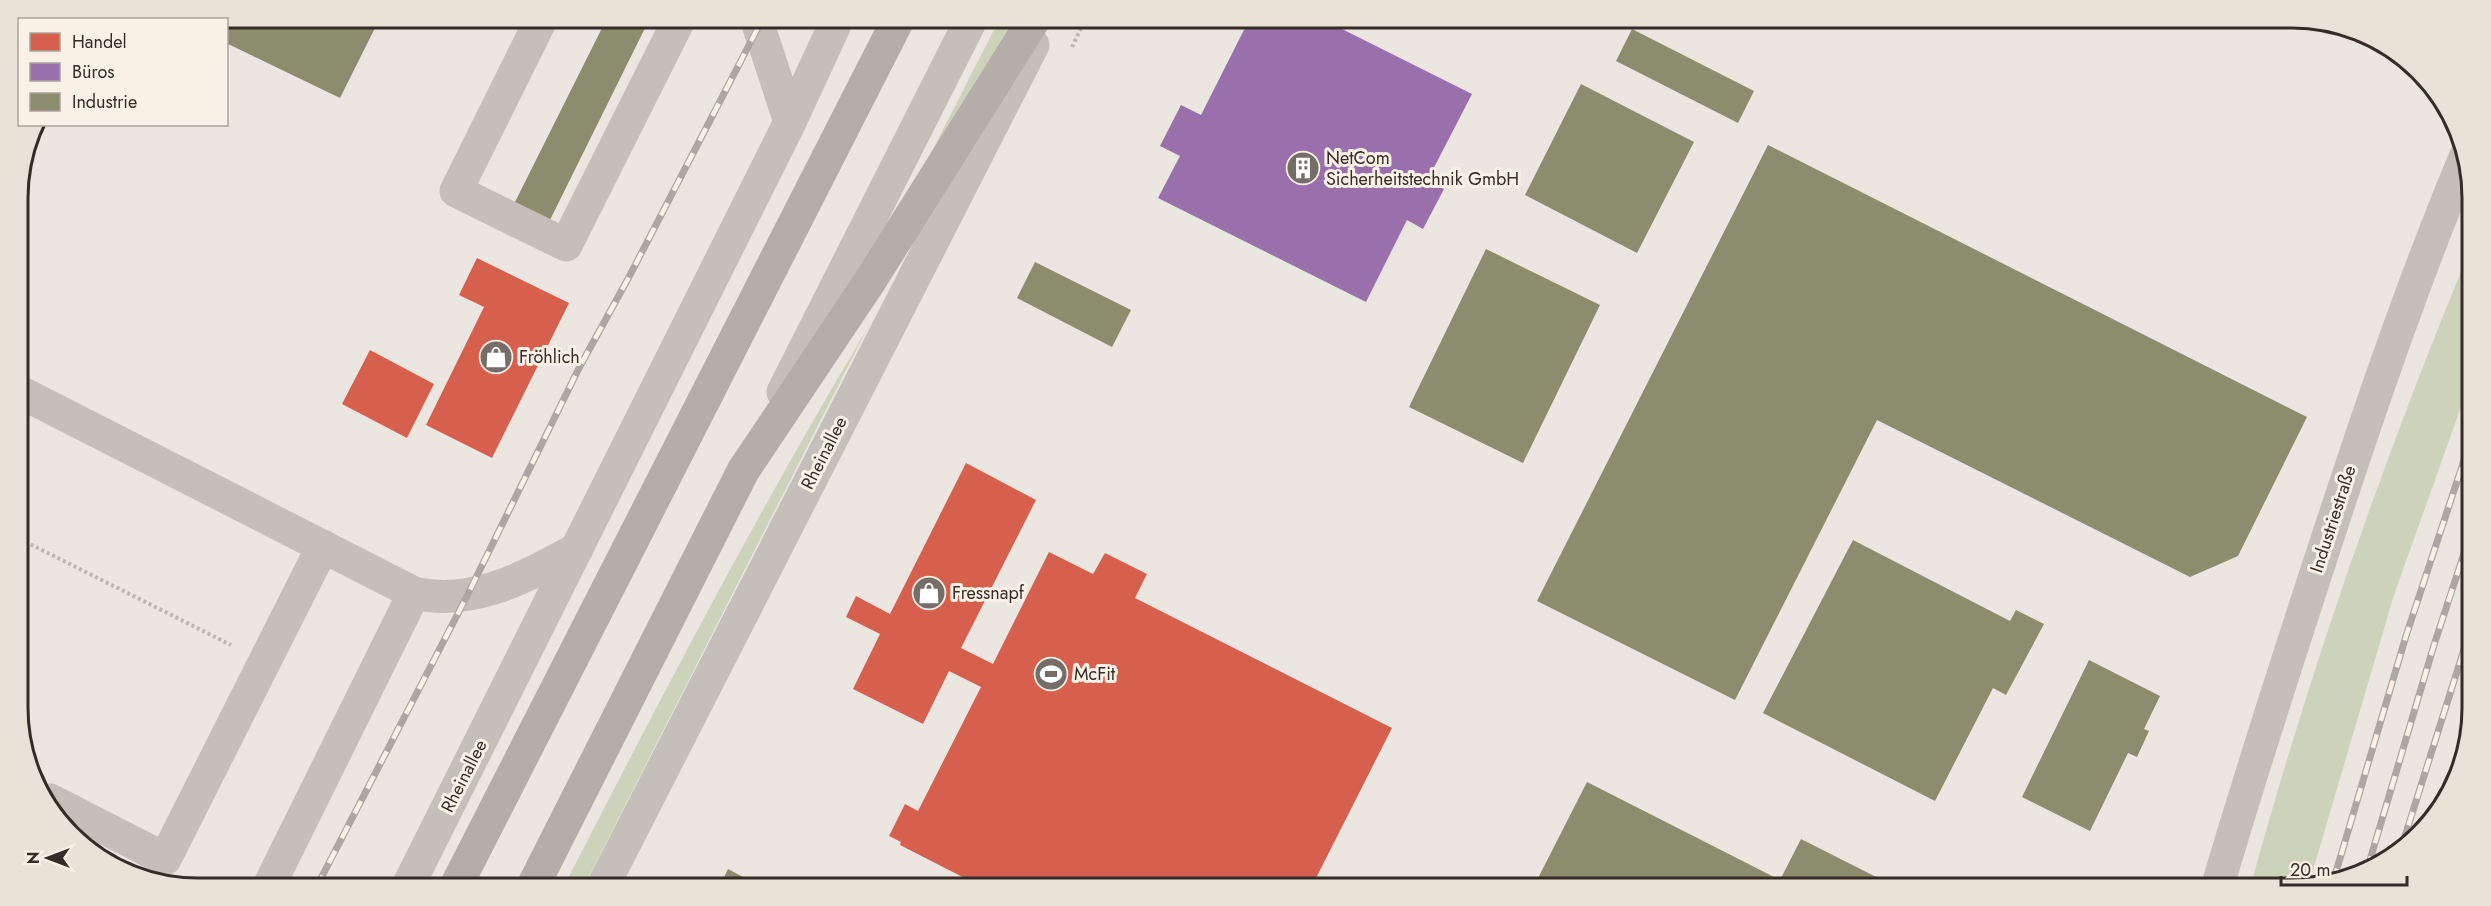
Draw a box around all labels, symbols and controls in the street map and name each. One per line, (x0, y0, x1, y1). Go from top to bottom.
legend (18, 18, 228, 126)
text: Handel (72, 29, 127, 55)
text: Büros (72, 59, 114, 85)
text: Industrie (72, 89, 137, 115)
place label: NetCom Sicherheitstechnik GmbH (1326, 145, 1519, 192)
building icon: NetCom Sicherheitstechnik GmbH (1285, 150, 1321, 186)
shop icon: Fröhlich (478, 339, 514, 375)
place label: Fröhlich (519, 344, 580, 370)
street label: Rheinallee (795, 412, 853, 494)
street label: Industriestraße (2303, 462, 2363, 576)
shop icon: Fressnapf (911, 575, 947, 611)
place label: Fressnapf (952, 580, 1025, 606)
sports icon: McFit (1033, 656, 1069, 692)
place label: McFit (1074, 661, 1116, 687)
street label: Rheinallee (435, 735, 493, 817)
north arrow (18, 828, 78, 888)
scale bar (2281, 849, 2407, 887)
text: N (22, 852, 45, 864)
text: 20 m (2290, 857, 2330, 883)

